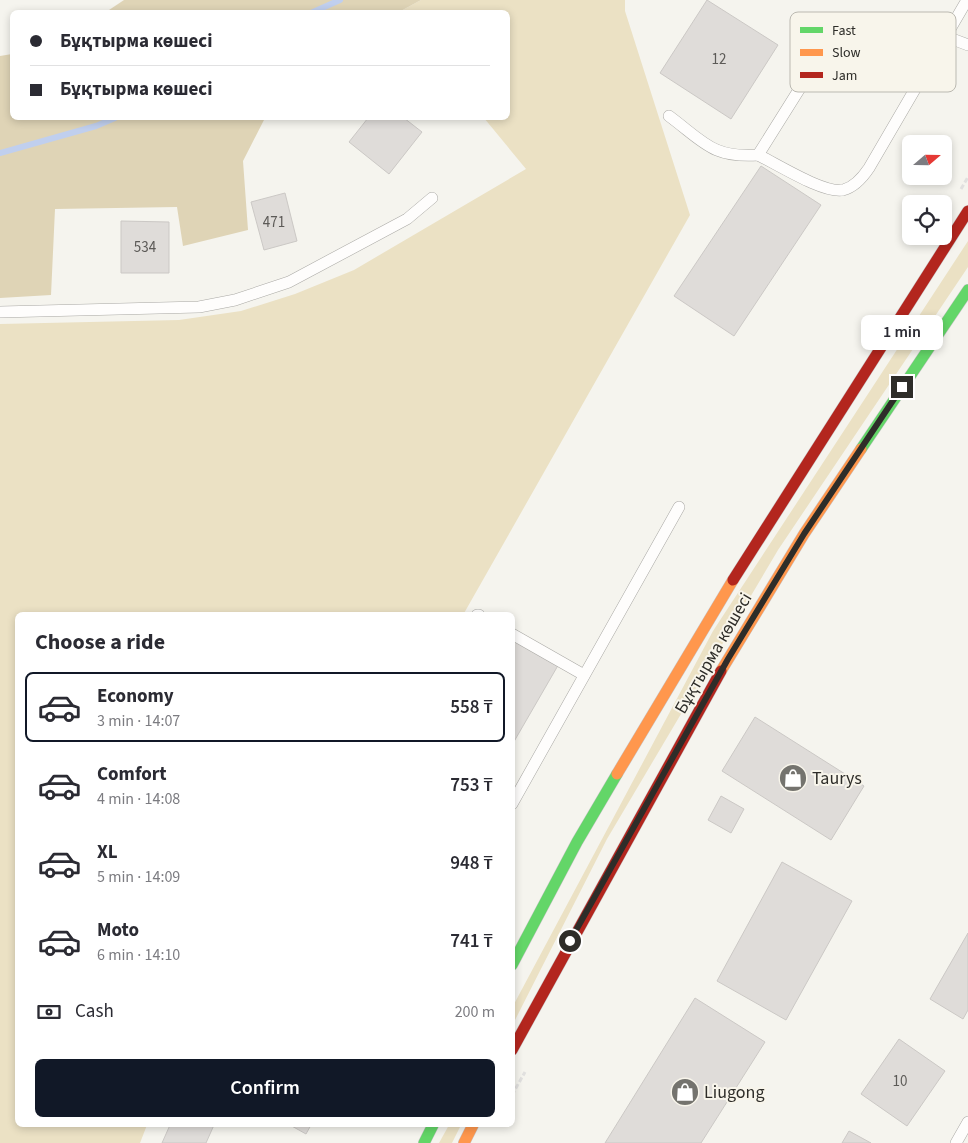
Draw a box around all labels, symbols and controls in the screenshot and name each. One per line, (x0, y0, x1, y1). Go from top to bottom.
legend (790, 12, 956, 92)
text: Fast (832, 21, 856, 41)
text: Бұқтырма көшесі (60, 28, 212, 55)
text: Slow (832, 43, 861, 63)
house number: 12 (712, 49, 726, 70)
text: Jam (832, 66, 857, 86)
text: Бұқтырма көшесі (60, 76, 212, 103)
north arrow (902, 135, 952, 185)
map controls (902, 135, 952, 245)
button: locate (902, 195, 952, 245)
house number: 471 (263, 212, 285, 233)
house number: 534 (134, 237, 157, 258)
callout: 1 min (861, 314, 943, 350)
text: 1 min (883, 321, 921, 343)
route end (891, 376, 913, 398)
street label: Бұқтырма көшесі (669, 588, 758, 718)
text: Choose a ride (35, 626, 165, 658)
text: Economy (97, 683, 174, 710)
icon: car (37, 685, 82, 730)
text: 558 ₸ (450, 694, 493, 721)
text: 3 min · 14:07 (97, 710, 180, 732)
text: Comfort (97, 761, 167, 788)
icon: car (37, 763, 82, 808)
shop icon: Taurys (778, 763, 808, 793)
place label: Taurys (812, 766, 862, 791)
text: 753 ₸ (450, 772, 493, 799)
text: 4 min · 14:08 (97, 788, 180, 810)
text: XL (97, 839, 118, 866)
icon: car (37, 841, 82, 886)
text: 948 ₸ (450, 850, 493, 877)
text: 5 min · 14:09 (97, 866, 180, 888)
text: Moto (97, 917, 139, 944)
icon: car (37, 919, 82, 964)
text: 741 ₸ (450, 928, 493, 955)
route start (559, 930, 581, 952)
text: 6 min · 14:10 (97, 944, 180, 966)
icon: cash (35, 998, 63, 1026)
text: Cash (75, 998, 114, 1025)
text: 200 m (455, 1001, 495, 1023)
button: Confirm (35, 1059, 495, 1117)
house number: 10 (893, 1071, 907, 1092)
shop icon: Liugong (670, 1077, 700, 1107)
place label: Liugong (704, 1080, 764, 1105)

